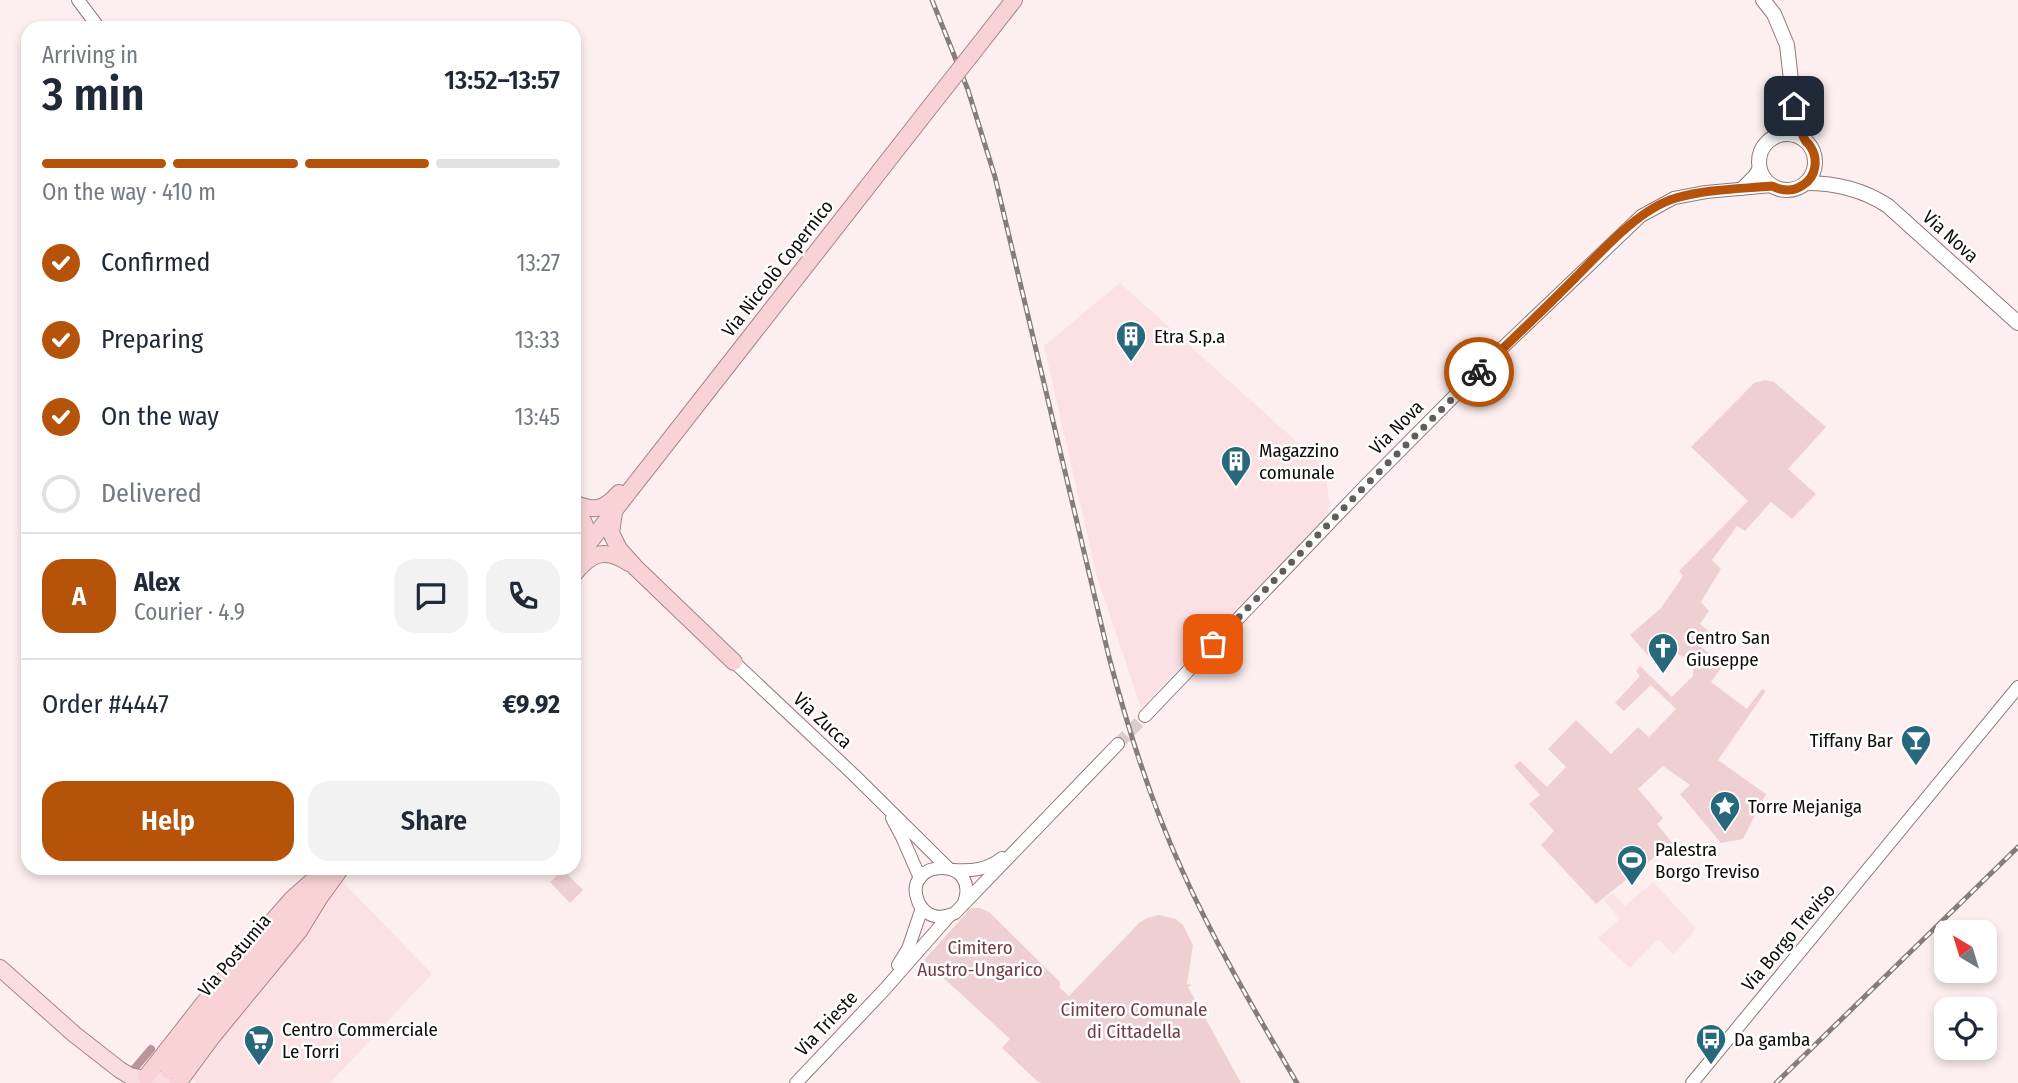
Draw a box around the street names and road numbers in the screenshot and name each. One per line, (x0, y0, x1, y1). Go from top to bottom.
street label: Via Niccolò Copernico (717, 195, 838, 341)
street label: Via Nova (1918, 205, 1983, 267)
street label: Via Nova (1364, 395, 1428, 459)
street label: Via Zucca (789, 687, 857, 753)
street label: Via Borgo Treviso (1737, 879, 1840, 996)
street label: Via Postumia (193, 909, 276, 1001)
street label: Via Trieste (790, 986, 862, 1061)

